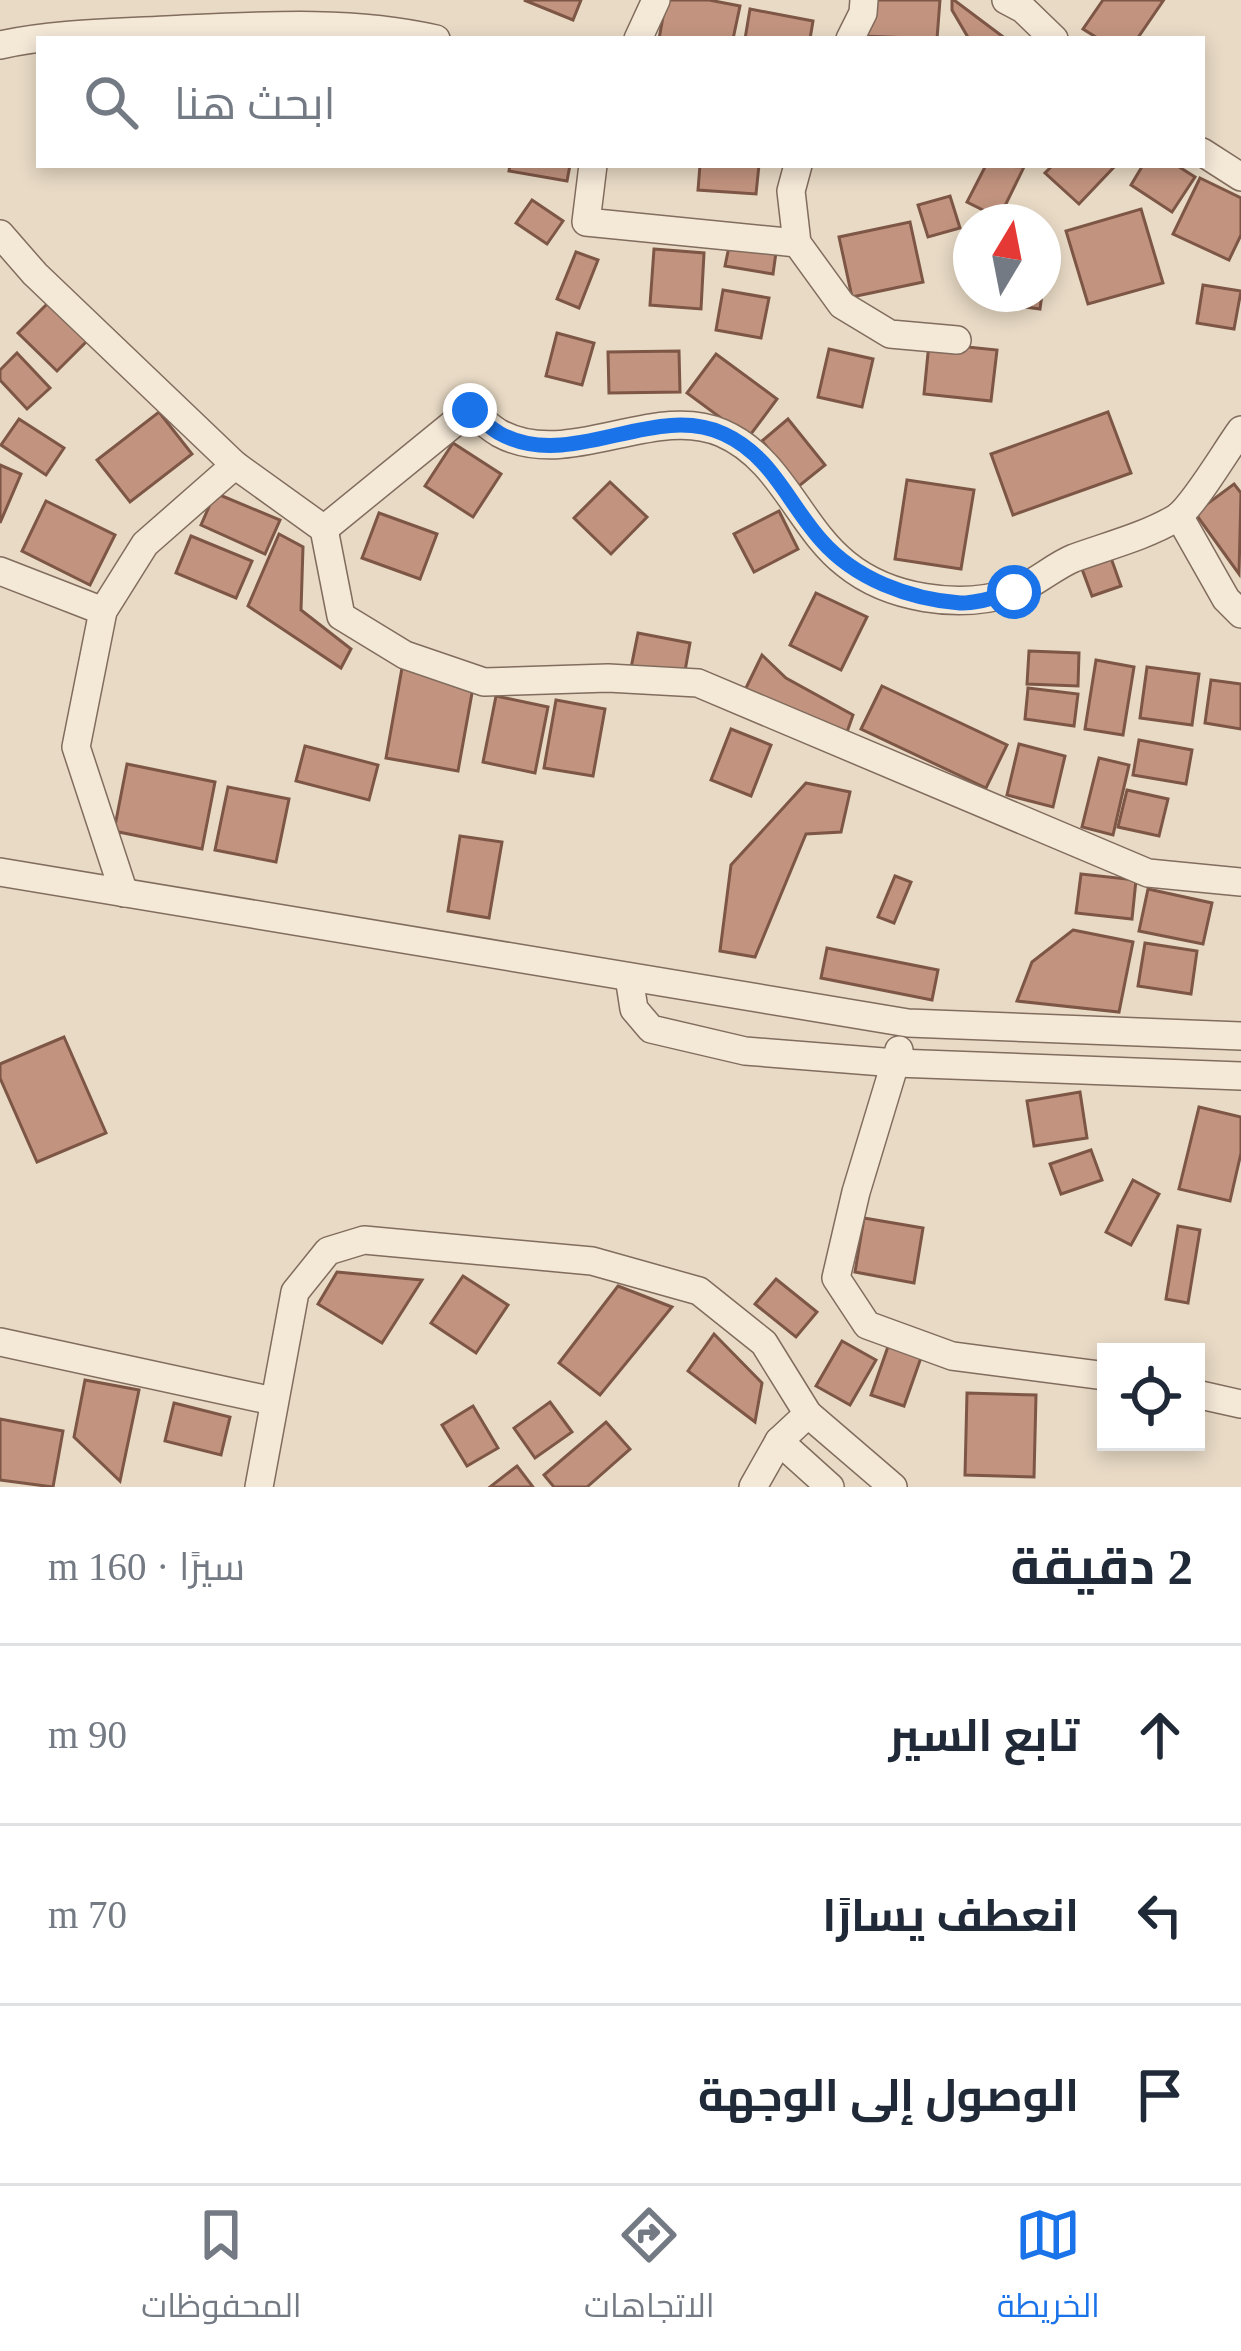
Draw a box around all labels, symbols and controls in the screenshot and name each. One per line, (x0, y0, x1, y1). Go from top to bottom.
search box (36, 36, 1205, 168)
icon: search (78, 69, 144, 135)
text: ابحث هنا (174, 79, 336, 129)
north arrow (953, 204, 1061, 312)
route end (443, 383, 497, 437)
route start (987, 565, 1041, 619)
map controls (1097, 1343, 1205, 1451)
button: locate (1097, 1343, 1205, 1451)
text: 2 دقيقة (1011, 1539, 1193, 1595)
text: سيرًا · 160 m (48, 1545, 245, 1588)
icon: ahead (1127, 1702, 1193, 1768)
text: تابع السير (889, 1711, 1079, 1761)
text: 90 m (48, 1713, 127, 1756)
icon: left (1127, 1882, 1193, 1948)
text: انعطف يسارًا (822, 1891, 1079, 1941)
text: 70 m (48, 1893, 127, 1936)
icon: arrive (1127, 2062, 1193, 2128)
text: الوصول إلى الوجهة (698, 2071, 1079, 2121)
tab: المحفوظات (141, 2202, 302, 2336)
tab: الاتجاهات (584, 2202, 715, 2336)
tab: الخريطة (997, 2202, 1100, 2336)

